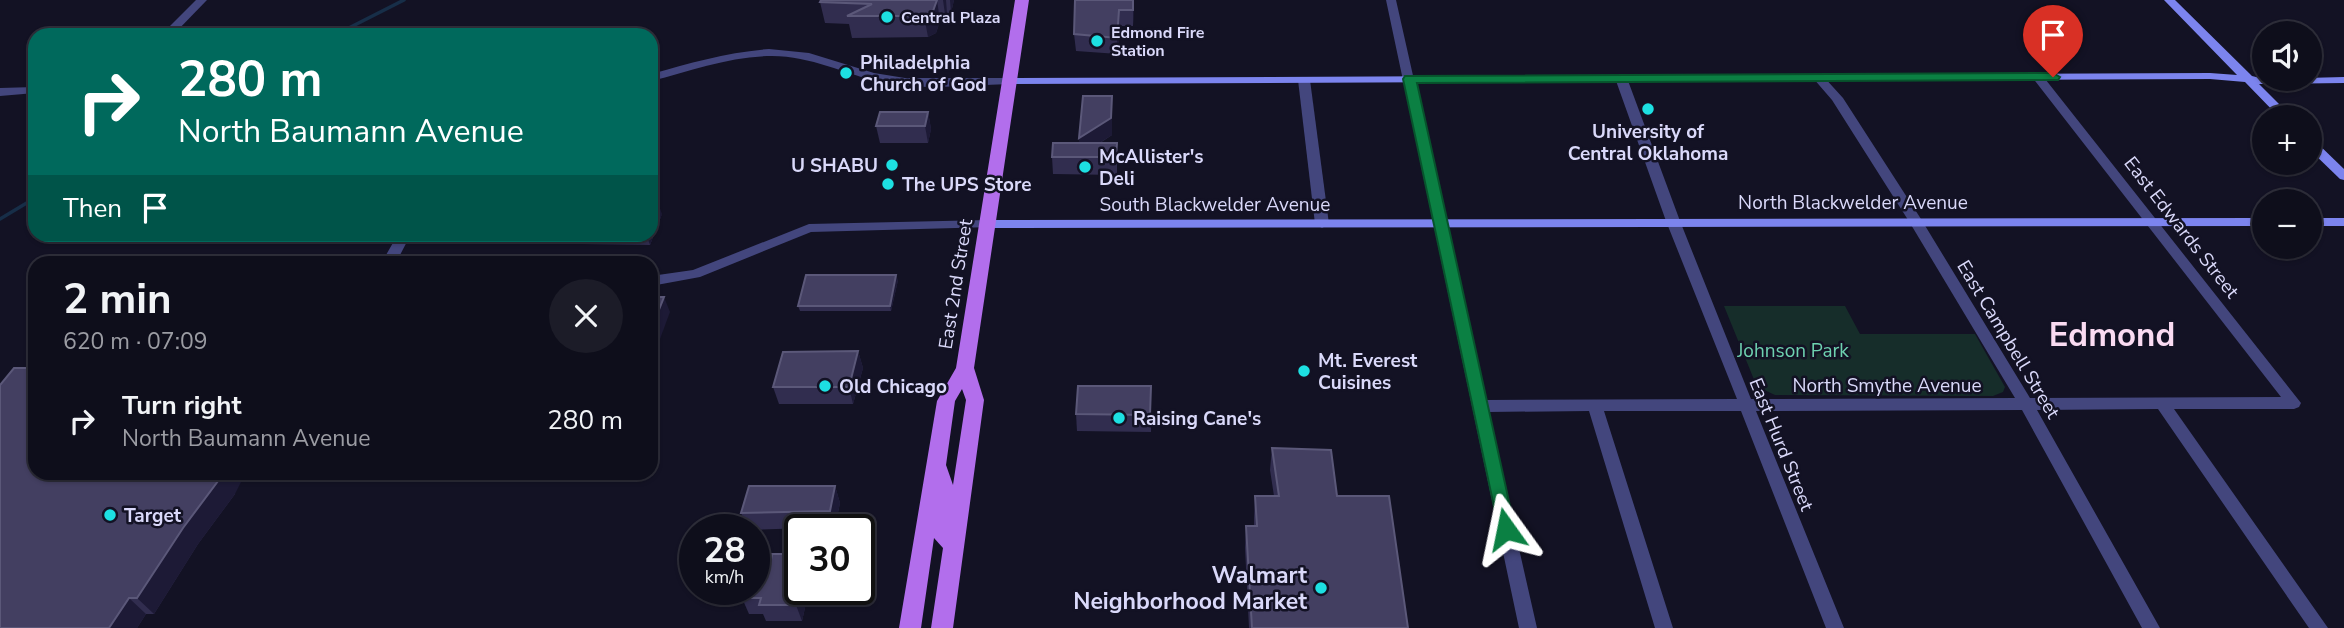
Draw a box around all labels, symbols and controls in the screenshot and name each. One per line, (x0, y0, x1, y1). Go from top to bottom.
pin (2023, 5, 2083, 77)
place label: Central Plaza (901, 7, 1000, 29)
marker: Central Plaza (879, 9, 895, 25)
icon: arrive (2034, 16, 2072, 54)
map controls (2252, 21, 2322, 259)
button: sound (2252, 21, 2322, 91)
place label: Edmond Fire Station (1111, 22, 1205, 62)
marker: Edmond Fire Station (1089, 33, 1105, 49)
text: 280 m (178, 46, 322, 113)
place label: Philadelphia Church of God (860, 50, 987, 98)
icon: right (63, 56, 154, 147)
marker: Philadelphia Church of God (838, 65, 854, 81)
marker: University of Central Oklahoma (1640, 101, 1656, 117)
button: + (2252, 105, 2322, 175)
text: North Baumann Avenue (178, 110, 524, 153)
place label: University of Central Oklahoma (1568, 119, 1728, 167)
place label: McAllister's Deli (1099, 144, 1204, 192)
street label: East Edwards Street (2118, 151, 2245, 304)
place label: U SHABU (791, 153, 878, 179)
marker: U SHABU (884, 157, 900, 173)
marker: McAllister's Deli (1077, 159, 1093, 175)
place label: The UPS Store (902, 172, 1032, 198)
marker: The UPS Store (880, 176, 896, 192)
icon: arrive (136, 189, 174, 227)
button: − (2252, 189, 2322, 259)
street label: North Blackwelder Avenue (1738, 190, 1968, 216)
text: Then (63, 191, 122, 226)
street label: South Blackwelder Avenue (1100, 192, 1330, 218)
street label: East 2nd Street (933, 217, 979, 351)
street label: East Campbell Street (1950, 255, 2066, 424)
text: 2 min (63, 271, 172, 328)
button: close (549, 279, 623, 353)
district label: Edmond (2049, 313, 2175, 358)
text: 620 m · 07:09 (63, 326, 208, 357)
park label: Johnson Park (1736, 338, 1849, 364)
place label: Mt. Everest Cuisines (1318, 348, 1418, 396)
marker: Mt. Everest Cuisines (1296, 363, 1312, 379)
street label: North Smythe Avenue (1792, 373, 1982, 399)
place label: Old Chicago (839, 374, 947, 400)
street label: East Hurd Street (1743, 374, 1820, 515)
marker: Old Chicago (817, 378, 833, 394)
text: Turn right (122, 388, 241, 423)
icon: right (63, 402, 101, 440)
text: 280 m (547, 403, 623, 438)
place label: Raising Cane's (1133, 406, 1261, 432)
marker: Raising Cane's (1111, 410, 1127, 426)
text: North Baumann Avenue (122, 423, 371, 454)
position arrow (1469, 492, 1543, 566)
place label: Target (124, 503, 182, 529)
marker: Target (102, 507, 118, 523)
speed limit sign: 30 (784, 514, 875, 605)
text: 28 (703, 527, 746, 574)
place label: Walmart Neighborhood Market (1073, 560, 1307, 617)
text: km/h (705, 565, 744, 589)
marker: Walmart Neighborhood Market (1313, 580, 1329, 596)

